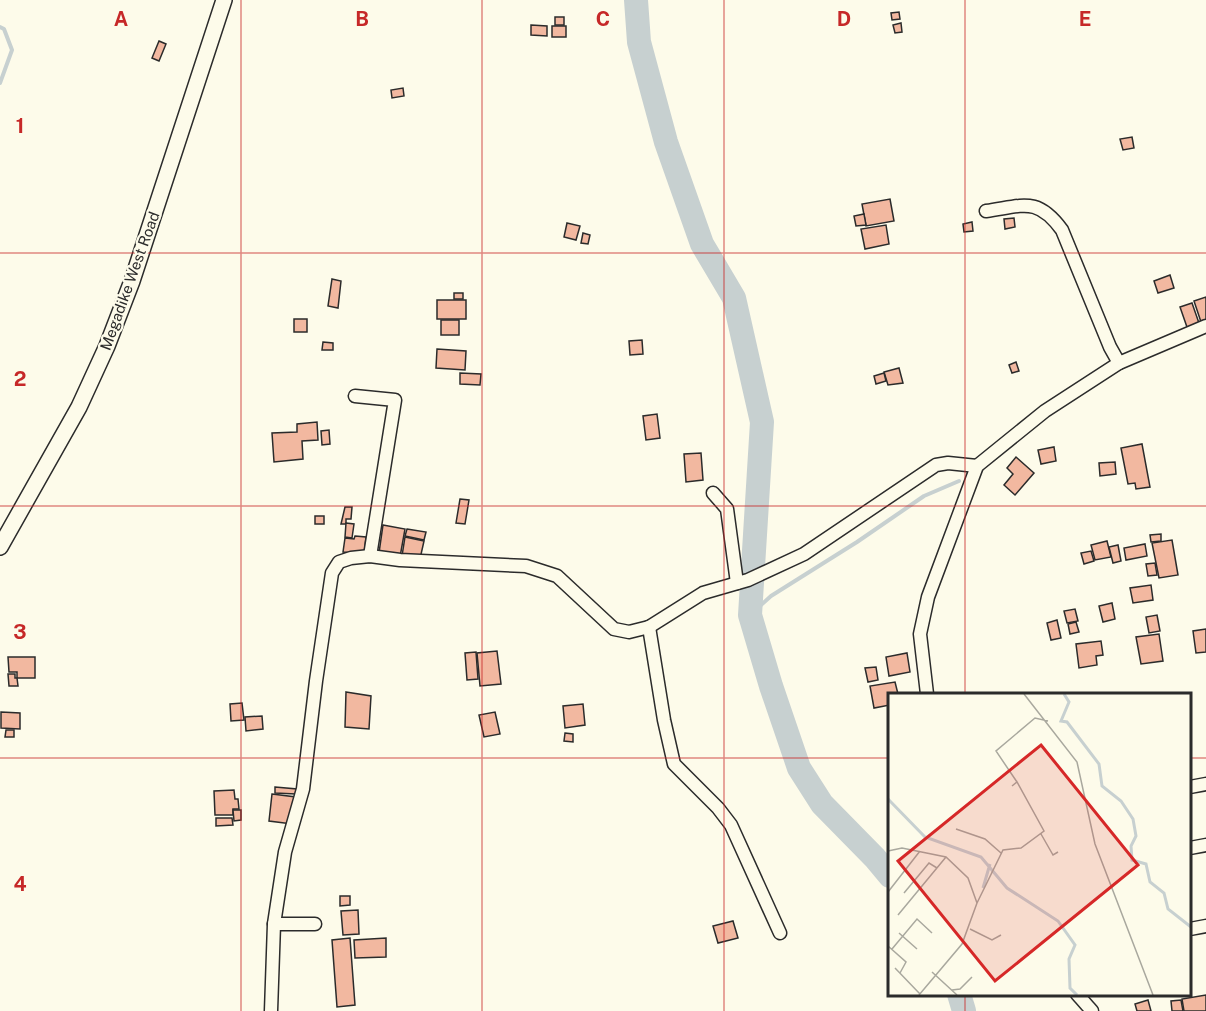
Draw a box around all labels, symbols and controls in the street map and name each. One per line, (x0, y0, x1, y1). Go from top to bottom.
text: A (114, 7, 128, 31)
text: B (355, 7, 369, 31)
text: C (596, 7, 610, 31)
text: D (837, 7, 851, 31)
text: E (1079, 7, 1091, 31)
text: 1 (16, 114, 24, 138)
street label: Megadike West Road (97, 209, 163, 352)
text: 2 (14, 367, 26, 391)
text: 3 (13, 620, 27, 644)
inset map (888, 693, 1191, 996)
text: 4 (13, 872, 27, 896)

